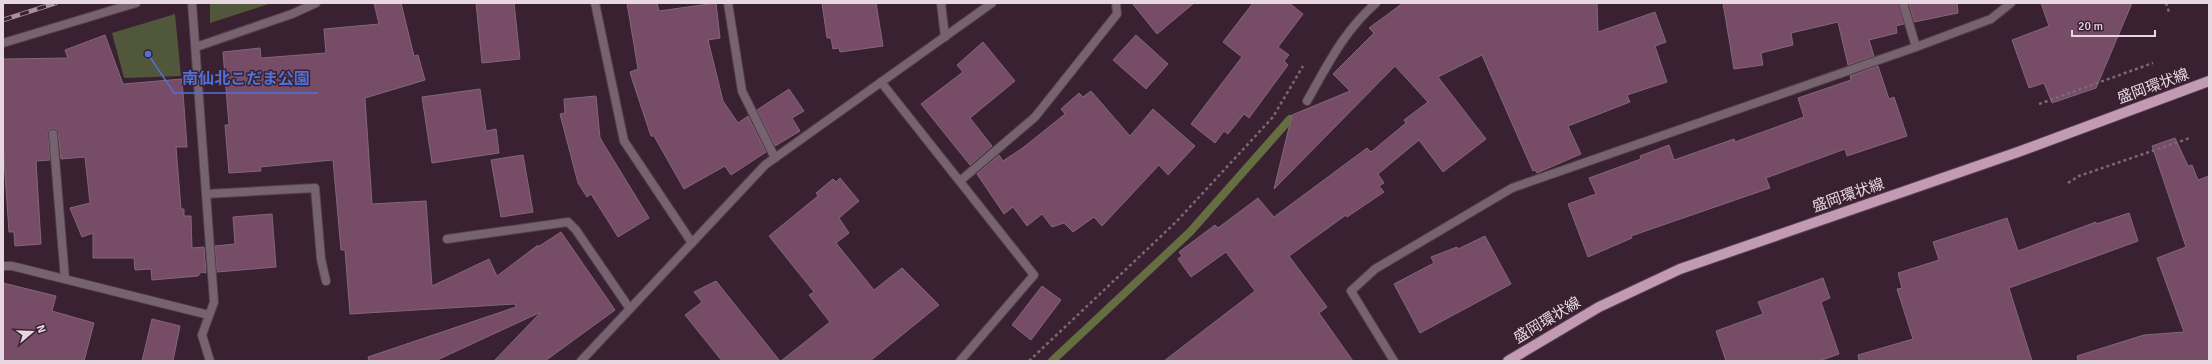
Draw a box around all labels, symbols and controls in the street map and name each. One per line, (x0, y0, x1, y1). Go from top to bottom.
scale bar (2072, 12, 2155, 38)
text: 20 m (2078, 19, 2103, 34)
callout: 南仙北こだま公園 (174, 65, 318, 93)
street label: 盛岡環状線 (2115, 65, 2191, 107)
text: 南仙北こだま公園 (182, 69, 310, 89)
street label: 盛岡環状線 (1810, 174, 1886, 216)
street label: 盛岡環状線 (1510, 293, 1584, 347)
north arrow (12, 312, 52, 352)
text: N (34, 323, 48, 335)

